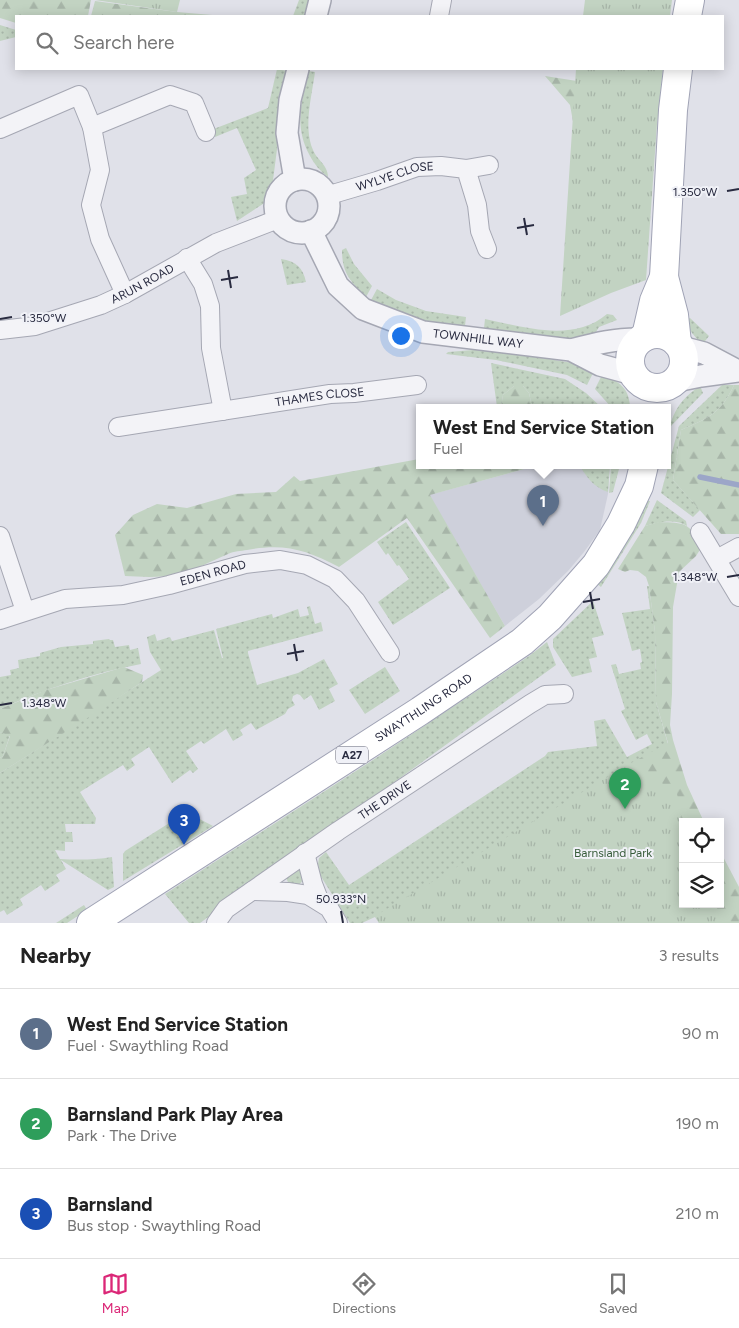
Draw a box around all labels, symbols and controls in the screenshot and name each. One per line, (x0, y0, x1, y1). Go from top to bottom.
search box (15, 15, 724, 70)
icon: search (33, 29, 61, 57)
text: Search here (73, 31, 175, 54)
street label: WYLYE CLOSE (354, 159, 434, 194)
text: 1.350°W (673, 185, 718, 199)
street label: ARUN ROAD (109, 261, 176, 306)
text: 1.350°W (22, 311, 67, 325)
your location (388, 323, 414, 349)
street label: TOWNHILL WAY (432, 326, 525, 351)
street label: THAMES CLOSE (274, 385, 365, 409)
popup (416, 404, 671, 469)
text: West End Service Station (433, 416, 654, 439)
text: Fuel (433, 439, 463, 458)
pin: 1 (527, 485, 559, 526)
street label: EDEN ROAD (178, 557, 247, 589)
text: 1.348°W (673, 570, 718, 584)
street label: SWAYTHLING ROAD (372, 671, 475, 745)
text: 1.348°W (22, 696, 67, 710)
road number: A27 (336, 746, 368, 764)
pin: 2 (609, 768, 641, 809)
street label: THE DRIVE (356, 777, 414, 822)
pin: 3 (168, 804, 200, 845)
map controls (679, 818, 724, 908)
button: locate (679, 818, 724, 863)
park label: Barnsland Park (574, 846, 652, 860)
button: layers (679, 863, 724, 908)
text: 50.933°N (316, 892, 366, 906)
text: Nearby (20, 943, 91, 968)
text: 3 results (659, 946, 719, 965)
text: West End Service Station (67, 1013, 288, 1036)
text: 1 (33, 1024, 39, 1043)
text: 90 m (682, 1024, 719, 1043)
text: Fuel · Swaythling Road (67, 1036, 229, 1055)
text: Barnsland Park Play Area (67, 1103, 283, 1126)
text: 2 (31, 1114, 41, 1133)
text: 190 m (676, 1114, 719, 1133)
text: Park · The Drive (67, 1126, 177, 1145)
text: Barnsland (67, 1193, 153, 1216)
text: 3 (32, 1204, 40, 1223)
text: 210 m (676, 1204, 719, 1223)
text: Bus stop · Swaythling Road (67, 1216, 261, 1235)
tab: Map (101, 1270, 129, 1317)
tab: Directions (332, 1270, 396, 1317)
tab: Saved (599, 1270, 638, 1317)

